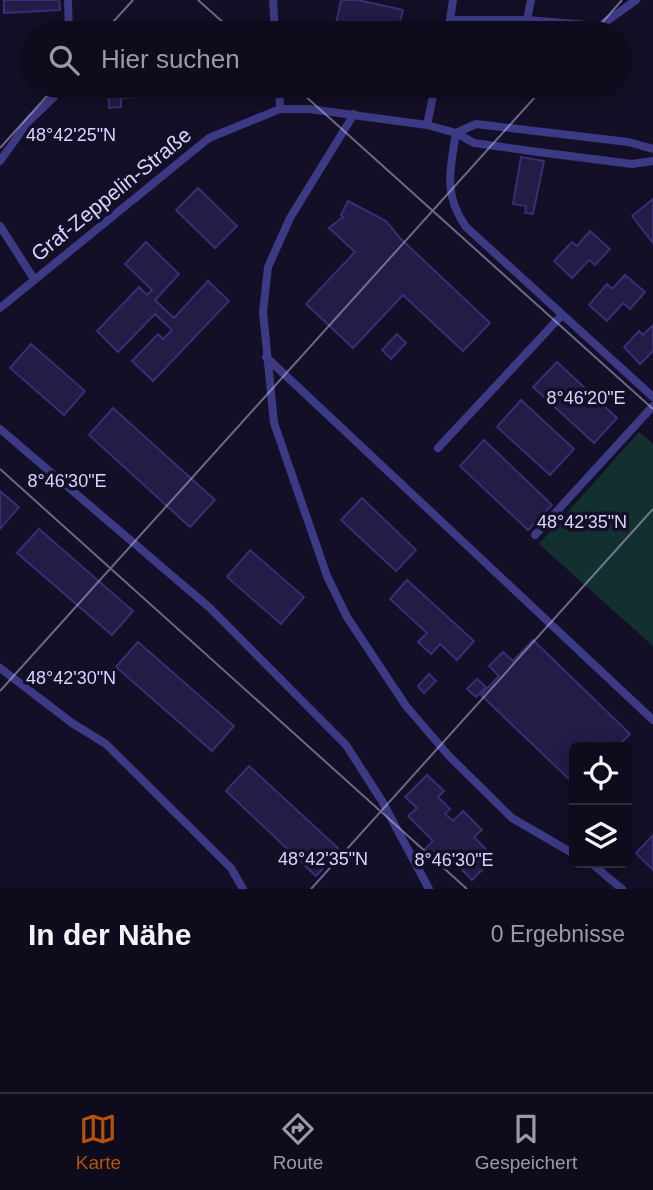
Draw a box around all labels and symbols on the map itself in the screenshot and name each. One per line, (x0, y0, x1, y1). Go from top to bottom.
street label: Graf-Zeppelin-Straße (27, 123, 195, 265)
text: 48°42'25"N (26, 125, 116, 145)
text: 8°46'20"E (546, 388, 626, 408)
text: 8°46'30"E (27, 471, 107, 491)
text: 48°42'35"N (537, 512, 627, 532)
text: 48°42'30"N (26, 668, 116, 688)
text: 48°42'35"N (278, 849, 368, 869)
text: 8°46'30"E (414, 850, 494, 870)

